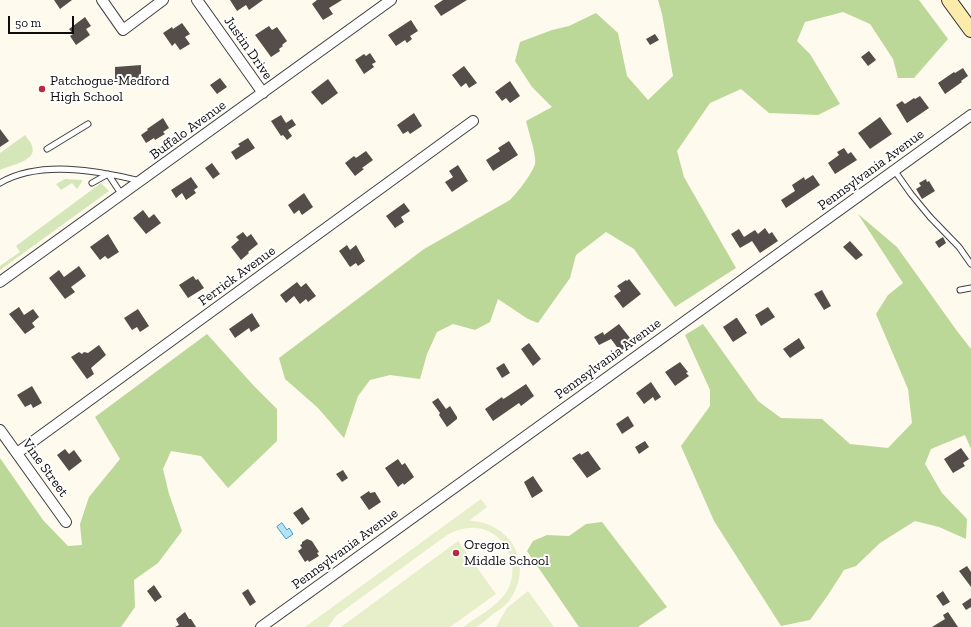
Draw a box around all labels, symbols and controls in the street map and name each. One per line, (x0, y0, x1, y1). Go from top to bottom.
scale bar (10, 8, 76, 34)
street label: Justin Drive (220, 13, 276, 83)
text: 50 m (15, 16, 41, 30)
place label: Patchogue-Medford High School (50, 73, 169, 106)
marker: Patchogue-Medford High School (37, 84, 47, 94)
street label: Buffalo Avenue (147, 97, 229, 163)
street label: Pennsylvania Avenue (815, 126, 927, 214)
street label: Ferrick Avenue (195, 242, 279, 310)
street label: Pennsylvania Avenue (552, 315, 664, 403)
street label: Vine Street (18, 436, 72, 500)
street label: Pennsylvania Avenue (289, 505, 401, 593)
place label: Oregon Middle School (464, 537, 549, 570)
marker: Oregon Middle School (451, 548, 461, 558)

